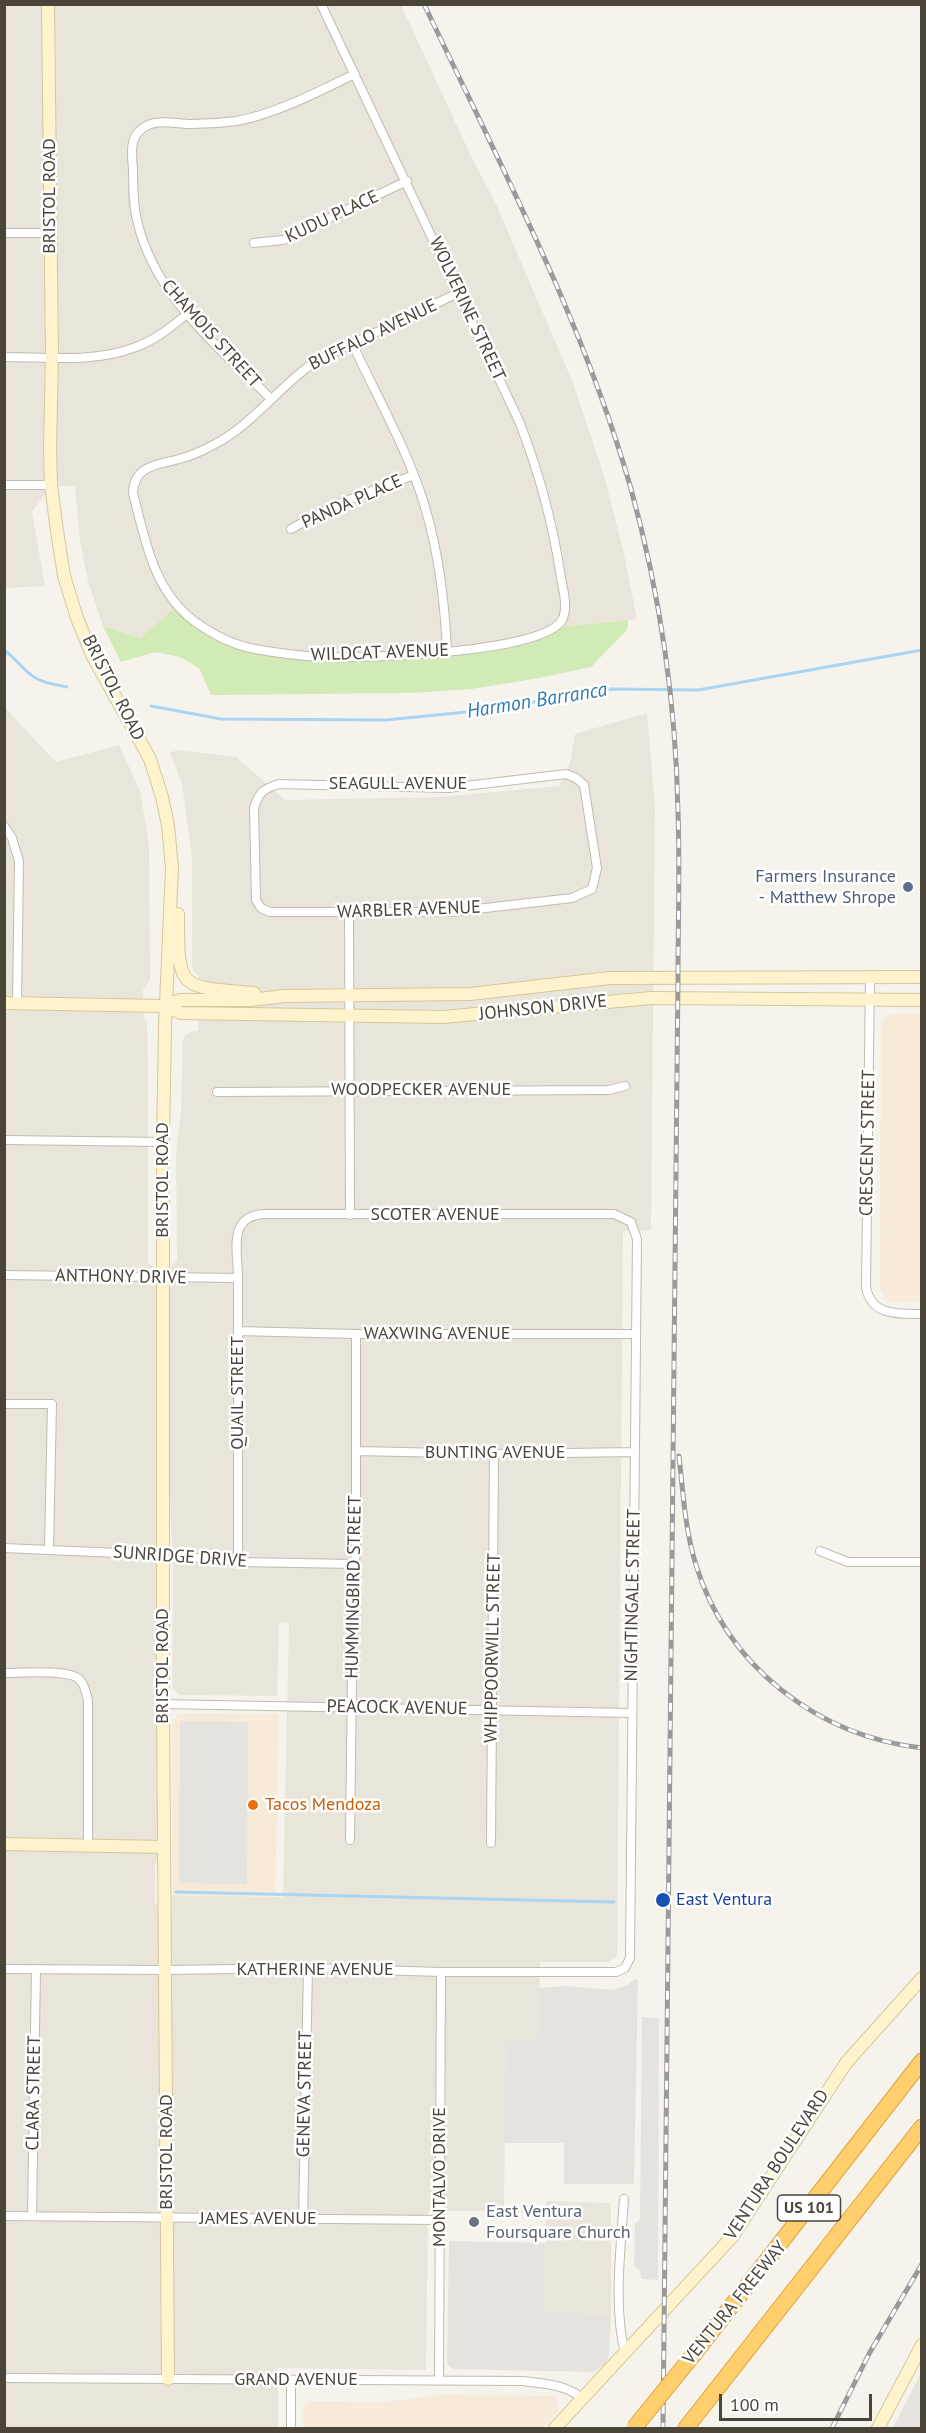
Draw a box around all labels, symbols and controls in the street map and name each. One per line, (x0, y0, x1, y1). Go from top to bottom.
street label: BRISTOL ROAD (39, 138, 61, 254)
street label: KUDU PLACE (282, 186, 382, 248)
street label: WOLVERINE STREET (424, 234, 510, 384)
street label: CHAMOIS STREET (157, 275, 265, 393)
street label: BUFFALO AVENUE (305, 295, 441, 375)
street label: PANDA PLACE (298, 470, 406, 534)
street label: BRISTOL ROAD (77, 632, 149, 744)
street label: WILDCAT AVENUE (311, 640, 449, 666)
water label: Harmon Barranca (465, 678, 609, 724)
street label: SEAGULL AVENUE (329, 773, 467, 795)
place label: Farmers Insurance - Matthew Shrope (755, 866, 896, 908)
marker: Farmers Insurance - Matthew Shrope (901, 880, 915, 894)
street label: WARBLER AVENUE (337, 897, 481, 923)
street label: JOHNSON DRIVE (478, 991, 608, 1025)
street label: CRESCENT STREET (856, 1070, 880, 1216)
street label: WOODPECKER AVENUE (331, 1079, 511, 1101)
street label: BRISTOL ROAD (152, 1122, 174, 1238)
street label: SCOTER AVENUE (370, 1204, 500, 1226)
street label: ANTHONY DRIVE (55, 1265, 187, 1289)
street label: WAXWING AVENUE (364, 1323, 510, 1345)
street label: QUAIL STREET (227, 1336, 249, 1450)
street label: BUNTING AVENUE (425, 1442, 565, 1464)
street label: HUMMINGBIRD STREET (342, 1495, 366, 1679)
street label: NIGHTINGALE STREET (621, 1508, 645, 1682)
street label: SUNRIDGE DRIVE (112, 1542, 248, 1572)
street label: WHIPPOORWILL STREET (481, 1553, 505, 1743)
street label: BRISTOL ROAD (152, 1608, 174, 1724)
street label: PEACOCK AVENUE (326, 1696, 468, 1720)
place label: Tacos Mendoza (265, 1794, 381, 1816)
marker: Tacos Mendoza (246, 1798, 260, 1812)
place label: East Ventura (676, 1889, 772, 1911)
marker: East Ventura (654, 1891, 672, 1909)
street label: KATHERINE AVENUE (236, 1959, 394, 1981)
street label: GENEVA STREET (293, 2030, 317, 2158)
street label: CLARA STREET (22, 2035, 46, 2151)
street label: VENTURA BOULEVARD (720, 2086, 834, 2244)
street label: BRISTOL ROAD (156, 2094, 178, 2210)
street label: MONTALVO DRIVE (429, 2107, 451, 2247)
road number: US 101 (778, 2195, 840, 2221)
place label: East Ventura Foursquare Church (486, 2201, 631, 2244)
street label: JAMES AVENUE (199, 2208, 317, 2230)
marker: East Ventura Foursquare Church (467, 2215, 481, 2229)
street label: VENTURA FREEWAY (679, 2237, 791, 2369)
street label: GRAND AVENUE (234, 2369, 358, 2391)
scale bar (722, 2382, 875, 2420)
text: 100 m (730, 2393, 779, 2416)

